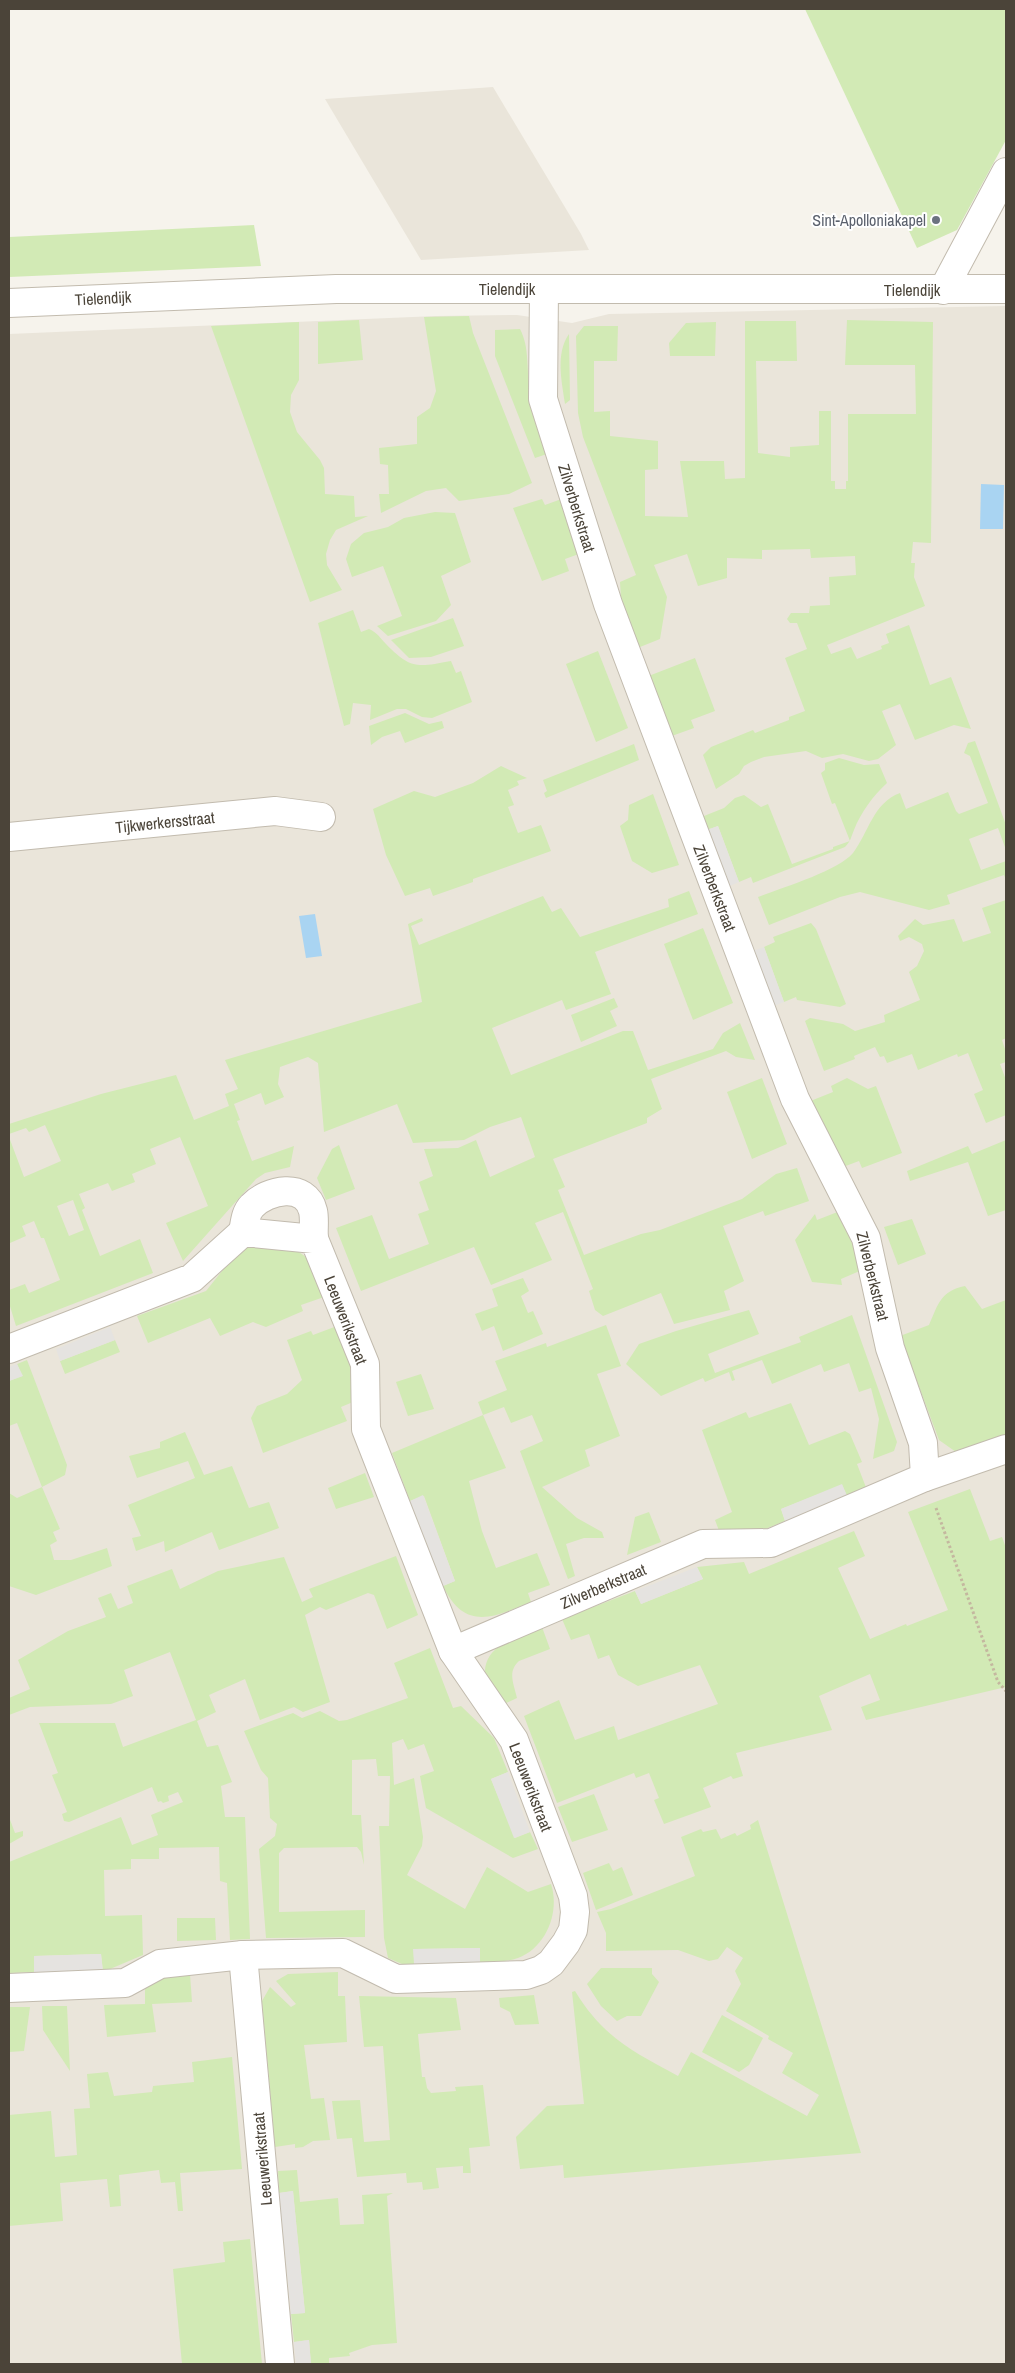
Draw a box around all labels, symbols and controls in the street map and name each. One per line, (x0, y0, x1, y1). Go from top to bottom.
place label: Sint-Apolloniakapel (812, 209, 926, 231)
marker: Sint-Apolloniakapel (930, 214, 942, 226)
street label: Tielendijk (479, 278, 536, 300)
street label: Tielendijk (884, 279, 941, 301)
street label: Tielendijk (74, 286, 132, 310)
street label: Zilverberkstraat (553, 461, 601, 555)
street label: Tijkwerkersstraat (114, 806, 216, 838)
street label: Zilverberkstraat (688, 842, 742, 935)
street label: Zilverberkstraat (851, 1229, 895, 1323)
street label: Leeuwerikstraat (319, 1272, 373, 1368)
street label: Zilverberkstraat (557, 1558, 650, 1614)
street label: Leeuwerikstraat (504, 1739, 558, 1835)
street label: Leeuwerikstraat (247, 2111, 277, 2206)

